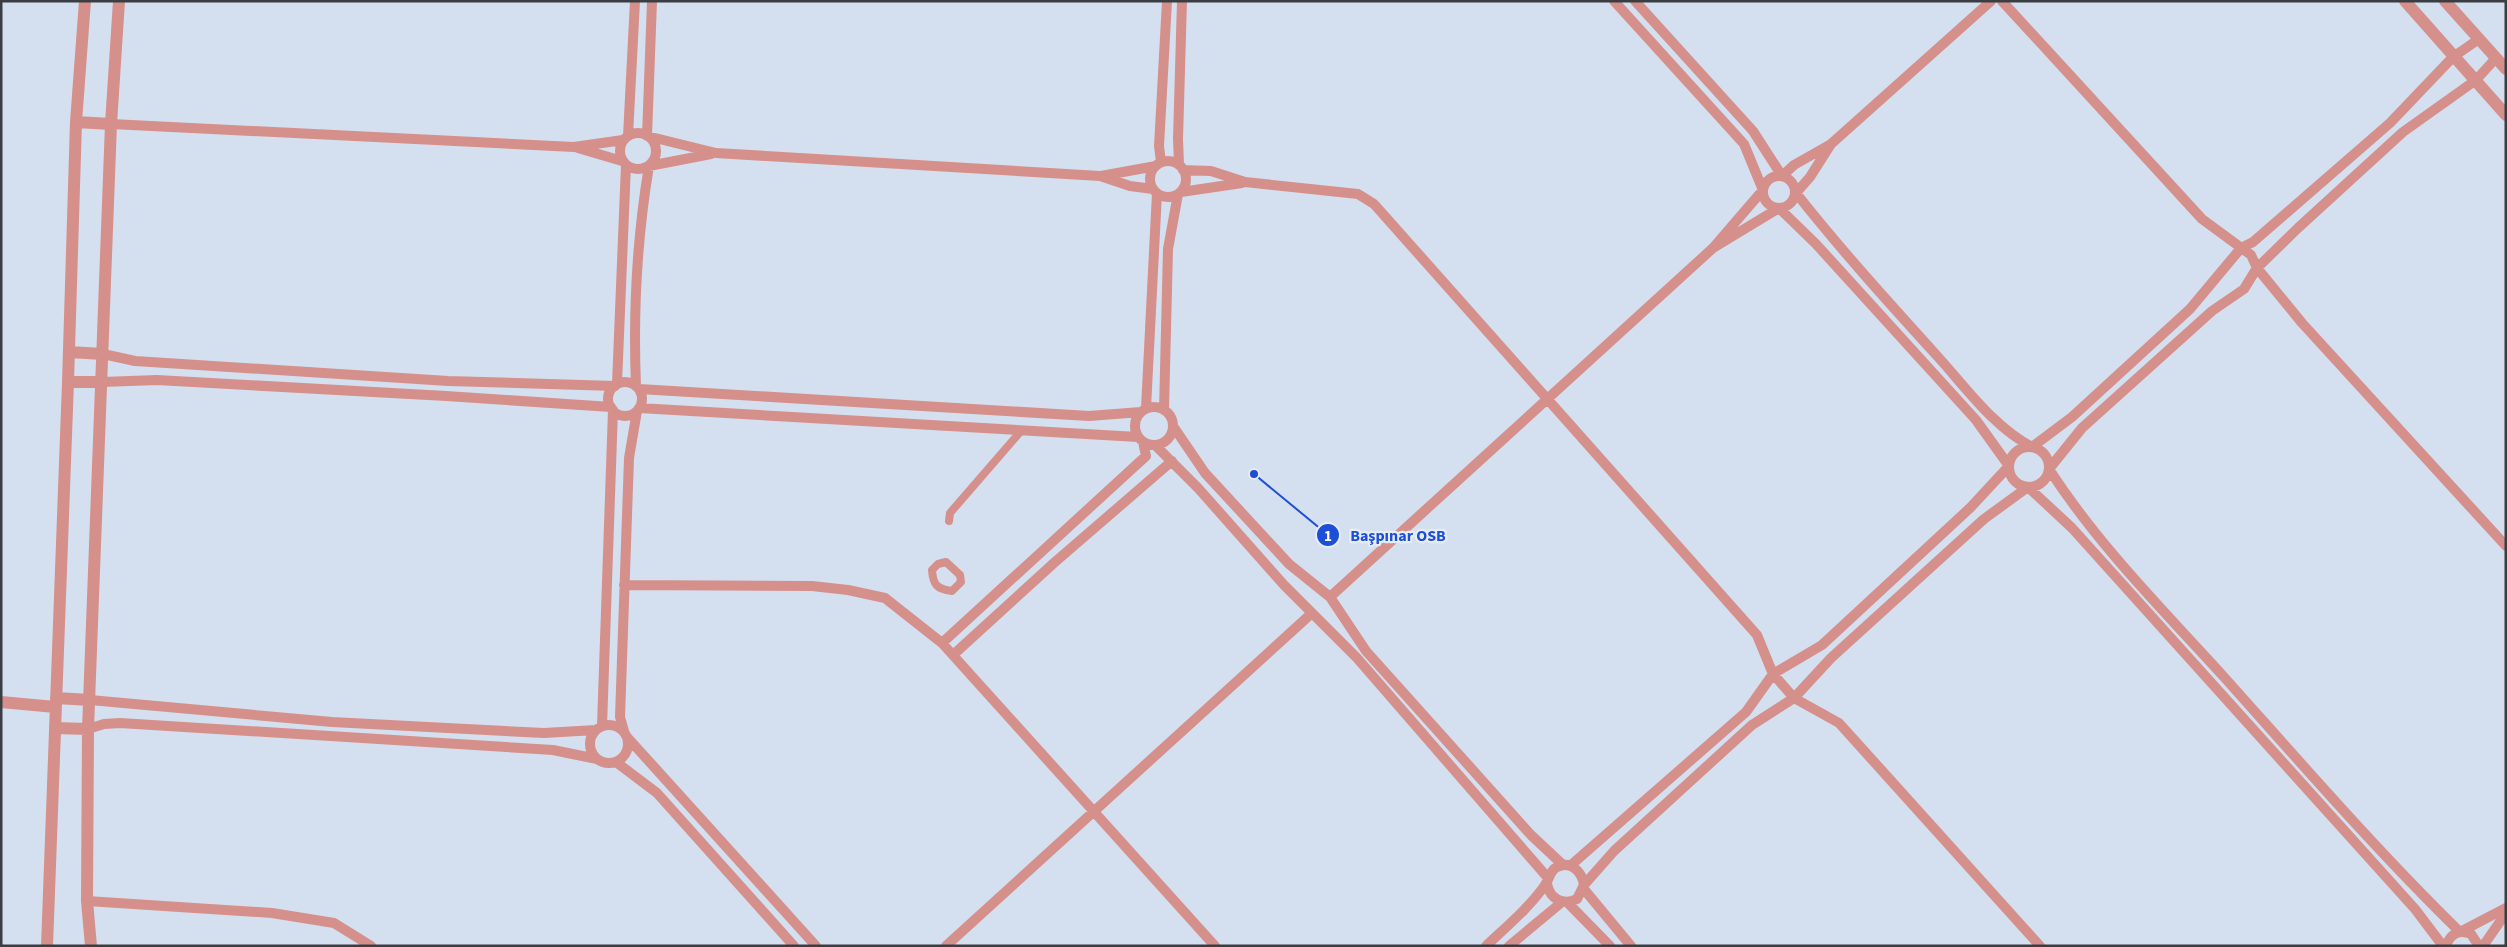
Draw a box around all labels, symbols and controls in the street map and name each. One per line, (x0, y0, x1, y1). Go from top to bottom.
callout: Başpınar OSB (1315, 520, 1456, 551)
text: Başpınar OSB (1350, 525, 1446, 547)
text: 1 (1324, 526, 1332, 547)

